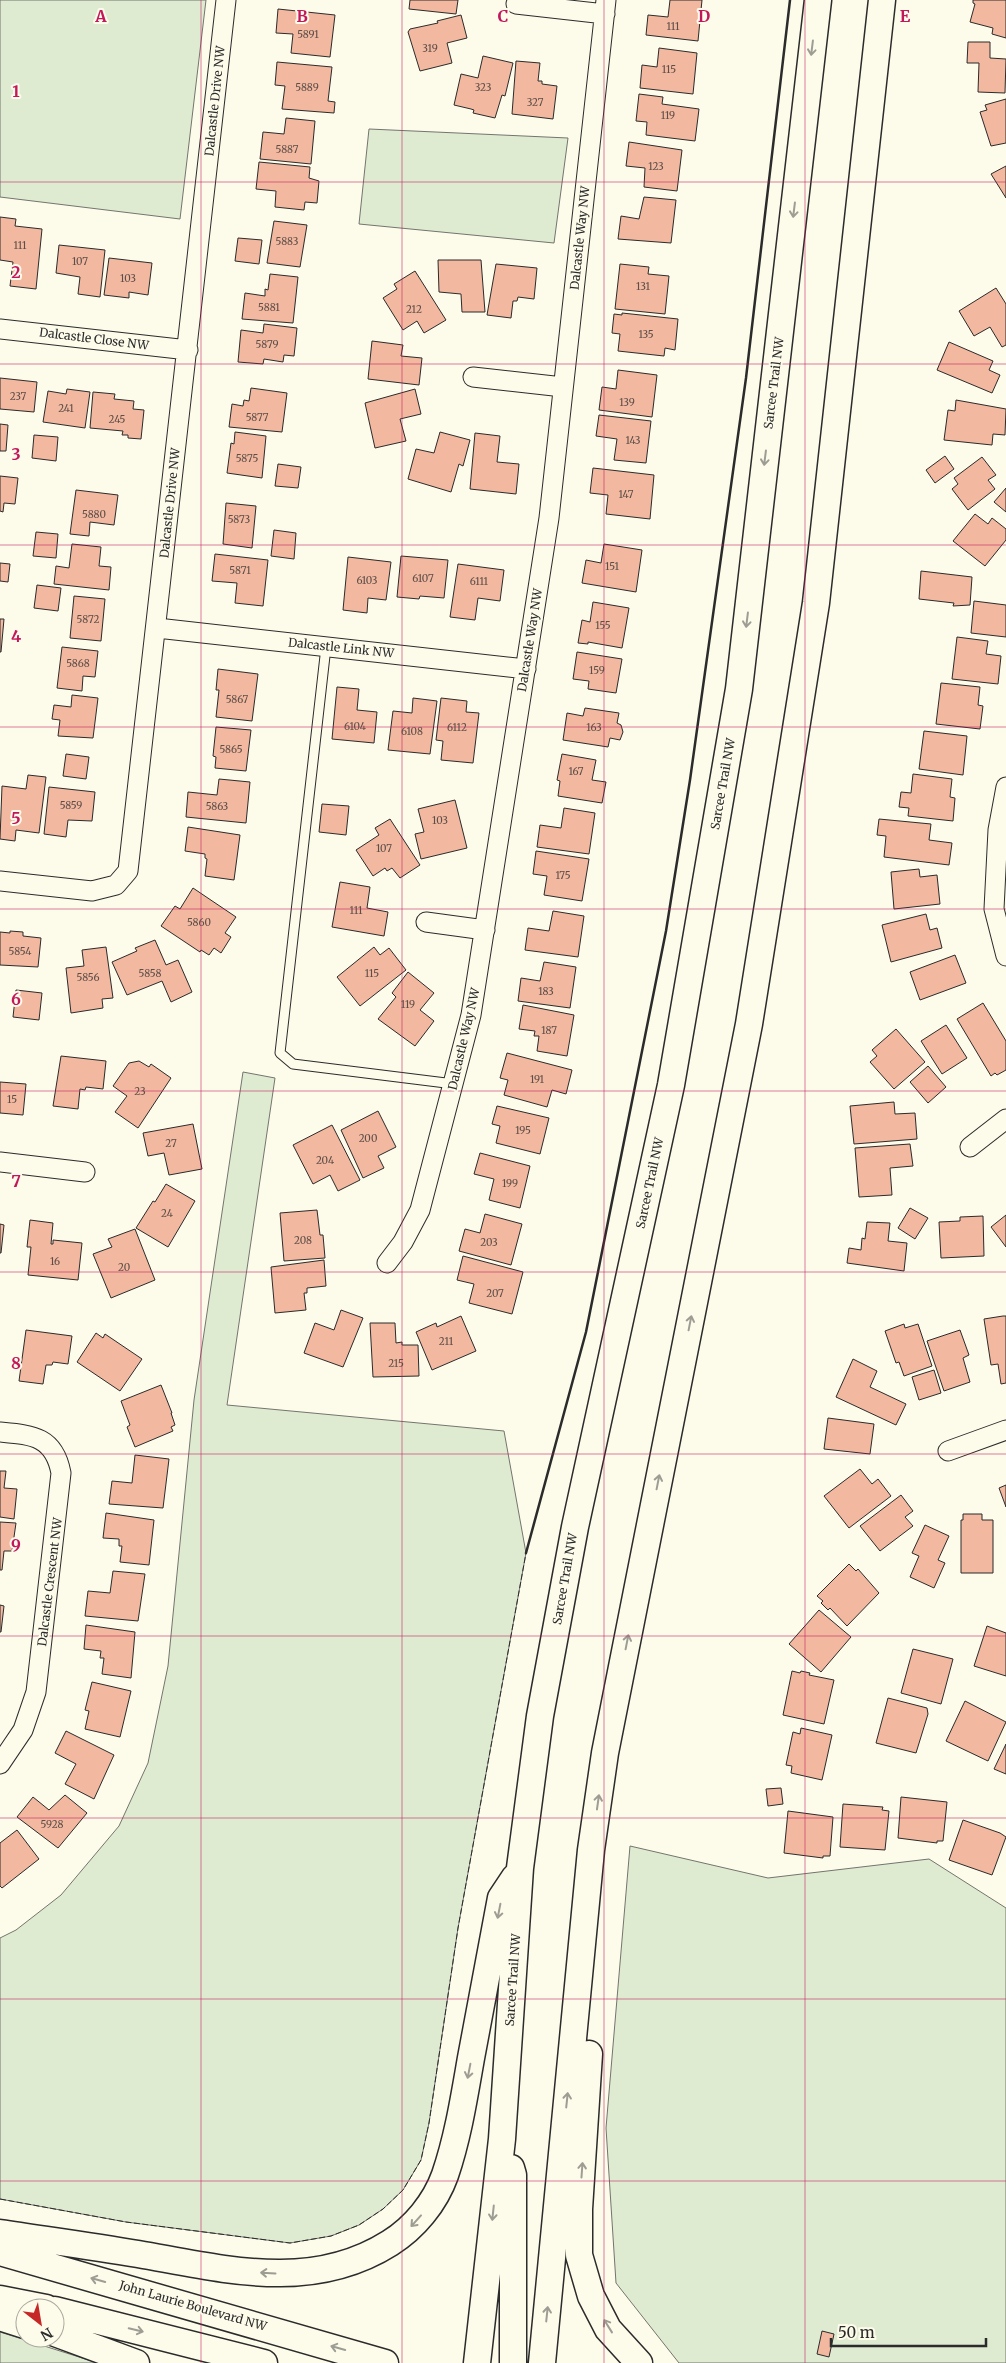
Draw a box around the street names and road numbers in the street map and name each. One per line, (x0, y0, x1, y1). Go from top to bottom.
street label: Dalcastle Drive NW (201, 44, 228, 157)
street label: Dalcastle Way NW (567, 184, 593, 291)
street label: Dalcastle Close NW (38, 324, 151, 353)
street label: Sarcee Trail NW (760, 335, 787, 430)
street label: Dalcastle Drive NW (156, 446, 183, 559)
street label: Dalcastle Way NW (514, 586, 545, 693)
street label: Dalcastle Link NW (287, 634, 396, 661)
street label: Sarcee Trail NW (707, 736, 738, 831)
street label: Dalcastle Way NW (444, 985, 483, 1091)
street label: Sarcee Trail NW (633, 1135, 667, 1230)
street label: Dalcastle Crescent NW (34, 1516, 65, 1647)
street label: Sarcee Trail NW (549, 1531, 580, 1626)
street label: Sarcee Trail NW (502, 1932, 523, 2027)
street label: John Laurie Boulevard NW (117, 2277, 270, 2334)

